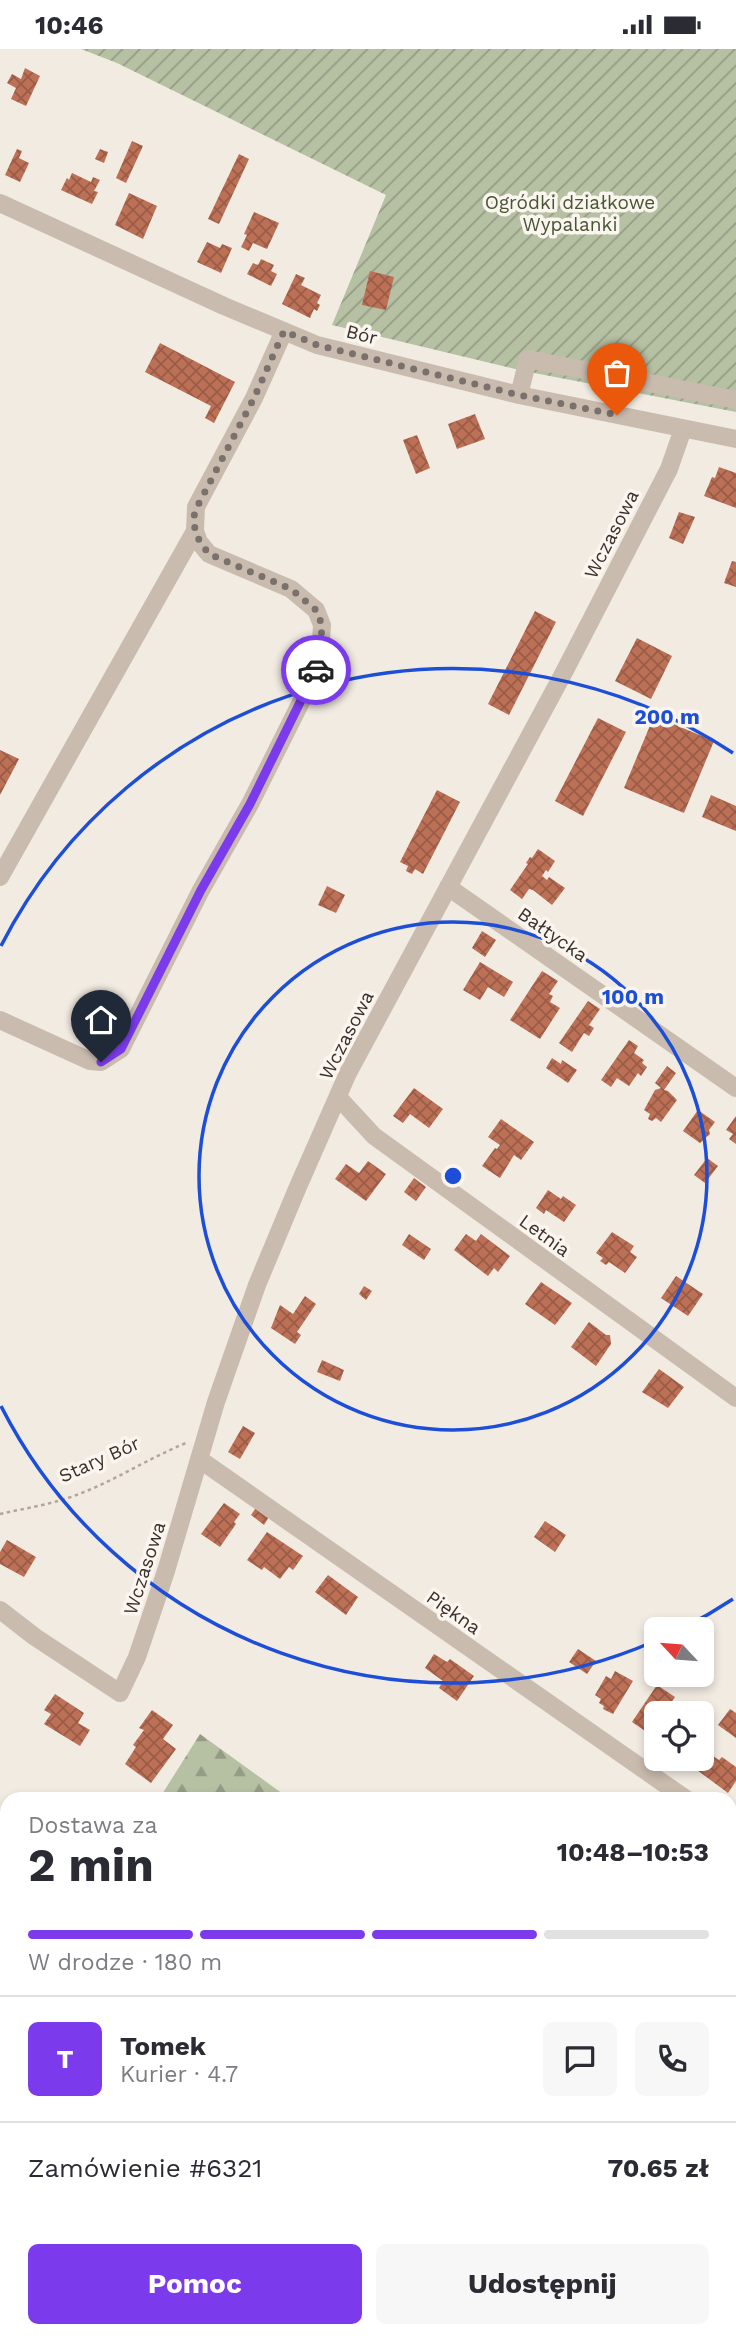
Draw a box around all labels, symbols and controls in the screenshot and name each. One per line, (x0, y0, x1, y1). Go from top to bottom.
text: 10:46 (35, 10, 104, 40)
park label: Ogródki działkowe Wypalanki (485, 191, 655, 236)
street label: Bór (344, 320, 380, 350)
pin (587, 343, 647, 415)
icon: bag (598, 354, 636, 392)
street label: Wczasowa (579, 486, 644, 583)
courier (281, 635, 351, 705)
icon: car (297, 651, 335, 689)
text: 200 m (634, 704, 700, 729)
street label: Bałtycka (513, 902, 592, 967)
text: 100 m (602, 984, 664, 1009)
street label: Wczasowa (314, 987, 379, 1084)
pin (71, 990, 131, 1062)
icon: home (82, 1001, 120, 1039)
centre of rings (441, 1164, 465, 1188)
street label: Letnia (515, 1209, 575, 1262)
street label: Stary Bór (55, 1431, 143, 1487)
street label: Wczasowa (119, 1518, 170, 1618)
street label: Piękna (422, 1586, 485, 1639)
north arrow (644, 1617, 714, 1687)
map controls (644, 1617, 714, 1771)
button: locate (644, 1701, 714, 1771)
text: Dostawa za (28, 1812, 158, 1839)
text: 10:48–10:53 (557, 1837, 709, 1867)
text: 2 min (28, 1838, 154, 1892)
text: W drodze · 180 m (28, 1949, 222, 1976)
button: chat (543, 2022, 617, 2096)
button: phone (635, 2022, 709, 2096)
text: Tomek (120, 2031, 206, 2061)
text: T (57, 2044, 73, 2074)
text: Kurier · 4.7 (120, 2061, 238, 2088)
text: Zamówienie #6321 (28, 2153, 262, 2183)
text: 70.65 zł (608, 2153, 709, 2183)
button: Pomoc (28, 2244, 362, 2324)
button: Udostępnij (376, 2244, 709, 2324)

